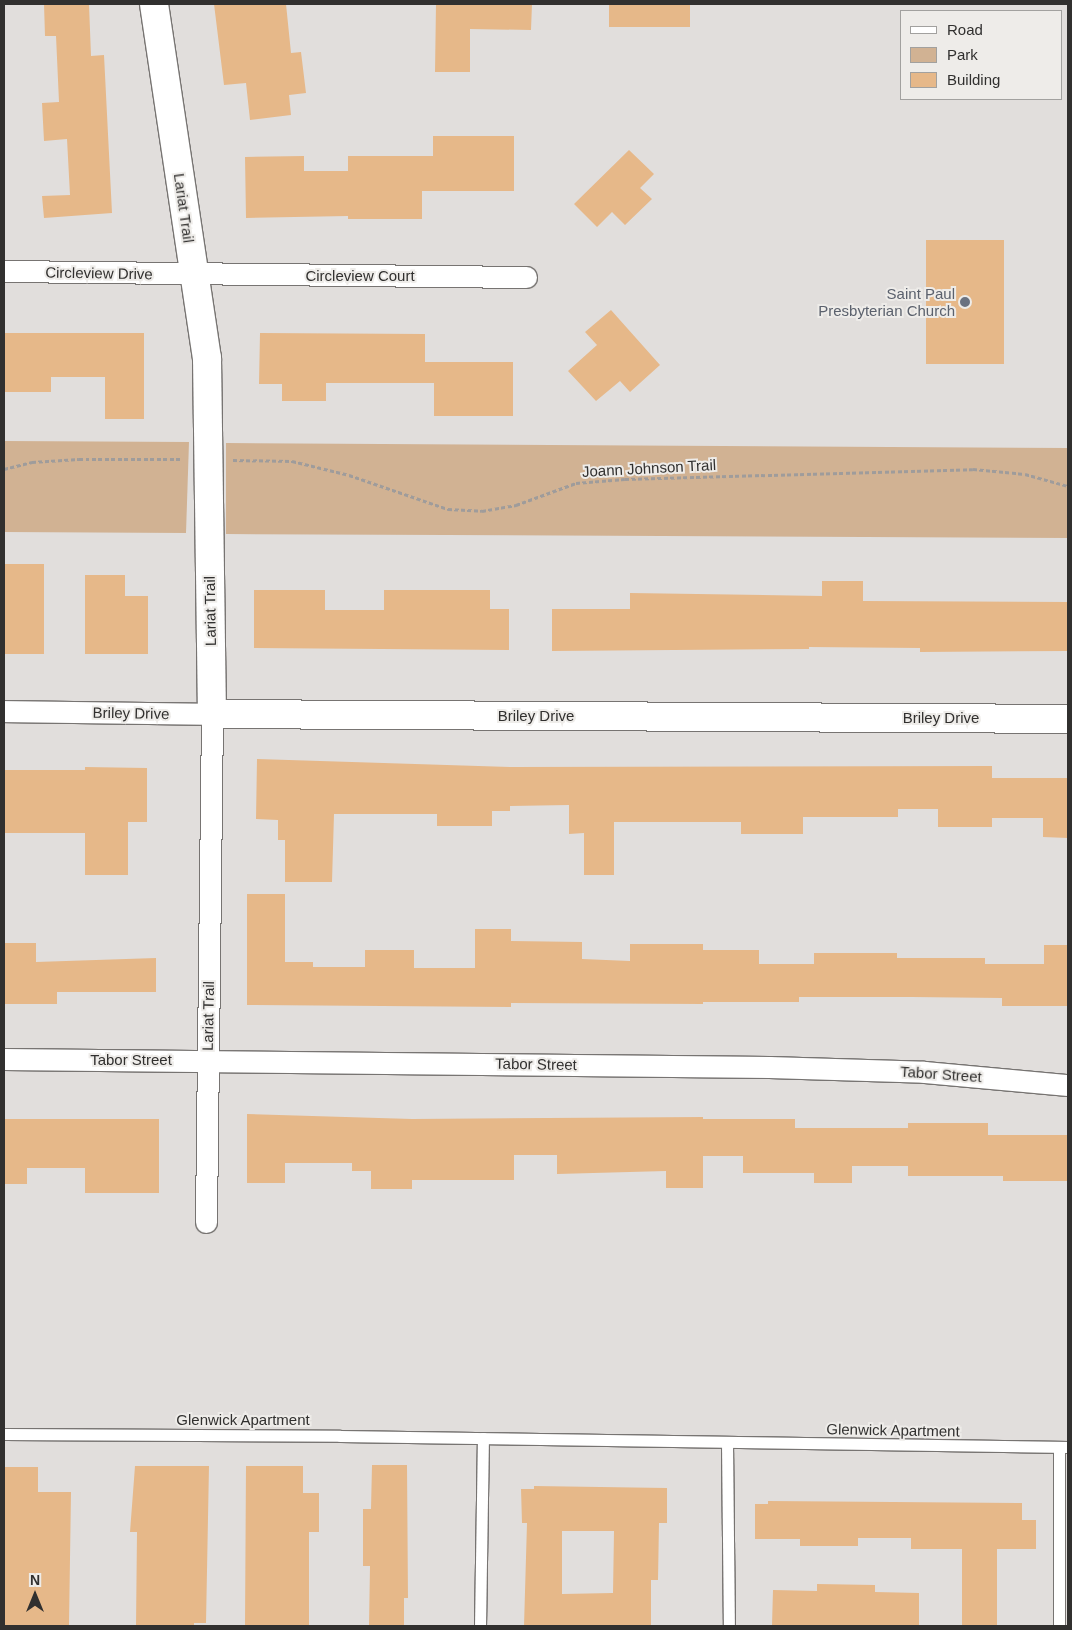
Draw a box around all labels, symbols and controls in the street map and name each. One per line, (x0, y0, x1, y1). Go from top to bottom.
legend (900, 10, 1062, 100)
text: Road (947, 21, 983, 38)
text: Park (947, 46, 978, 63)
text: Building (947, 71, 1000, 88)
street label: Lariat Trail (170, 172, 198, 244)
street label: Circleview Drive (45, 263, 153, 283)
street label: Circleview Court (305, 267, 415, 285)
place label: Saint Paul Presbyterian Church (818, 284, 955, 319)
marker: Saint Paul Presbyterian Church (959, 296, 971, 308)
street label: Joann Johnson Trail (581, 455, 717, 481)
street label: Lariat Trail (200, 576, 220, 646)
street label: Briley Drive (93, 703, 169, 723)
street label: Briley Drive (498, 707, 574, 725)
street label: Briley Drive (903, 709, 979, 727)
street label: Lariat Trail (198, 981, 218, 1051)
street label: Tabor Street (90, 1051, 172, 1069)
street label: Tabor Street (495, 1054, 577, 1074)
street label: Tabor Street (900, 1062, 982, 1086)
street label: Glenwick Apartment (176, 1411, 310, 1429)
street label: Glenwick Apartment (826, 1420, 960, 1440)
north arrow (10, 1570, 60, 1620)
text: N (30, 1572, 40, 1588)

